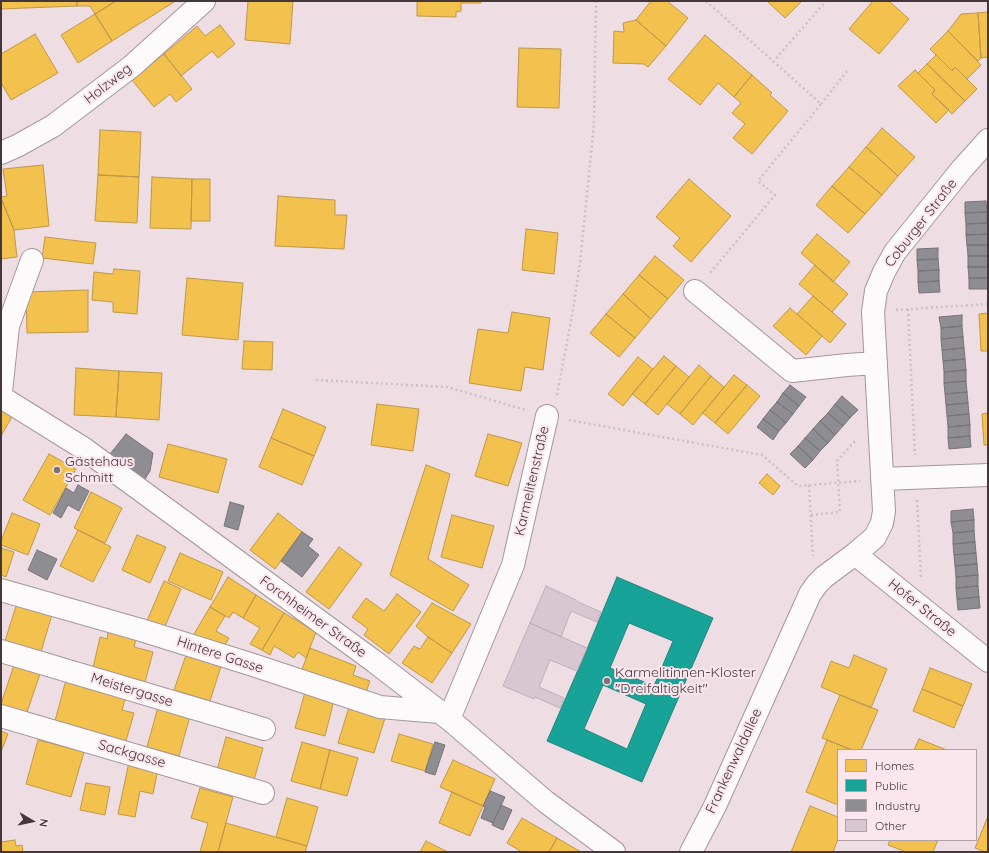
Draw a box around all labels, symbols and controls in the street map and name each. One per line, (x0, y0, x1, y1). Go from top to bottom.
street label: Holzweg (81, 60, 135, 108)
street label: Coburger Straße (881, 175, 961, 271)
street label: Karmelitenstraße (511, 424, 553, 538)
place label: Gästehaus Schmitt (65, 454, 133, 486)
marker: Gästehaus Schmitt (52, 465, 62, 475)
street label: Forchheimer Straße (256, 573, 370, 661)
street label: Hofer Straße (885, 575, 959, 641)
street label: Hintere Gasse (175, 633, 265, 677)
place label: Karmelitinnen-Kloster "Dreifaltigkeit" (615, 665, 756, 698)
street label: Meistergasse (89, 670, 175, 710)
marker: Karmelitinnen-Kloster "Dreifaltigkeit" (602, 676, 612, 686)
street label: Frankenwaldallee (702, 706, 766, 816)
street label: Sackgasse (96, 736, 168, 772)
legend (837, 749, 977, 841)
text: Homes (875, 758, 914, 773)
text: Public (875, 778, 908, 793)
text: Industry (875, 798, 920, 813)
north arrow (12, 801, 52, 841)
text: N (36, 818, 51, 828)
text: Other (875, 818, 906, 833)

